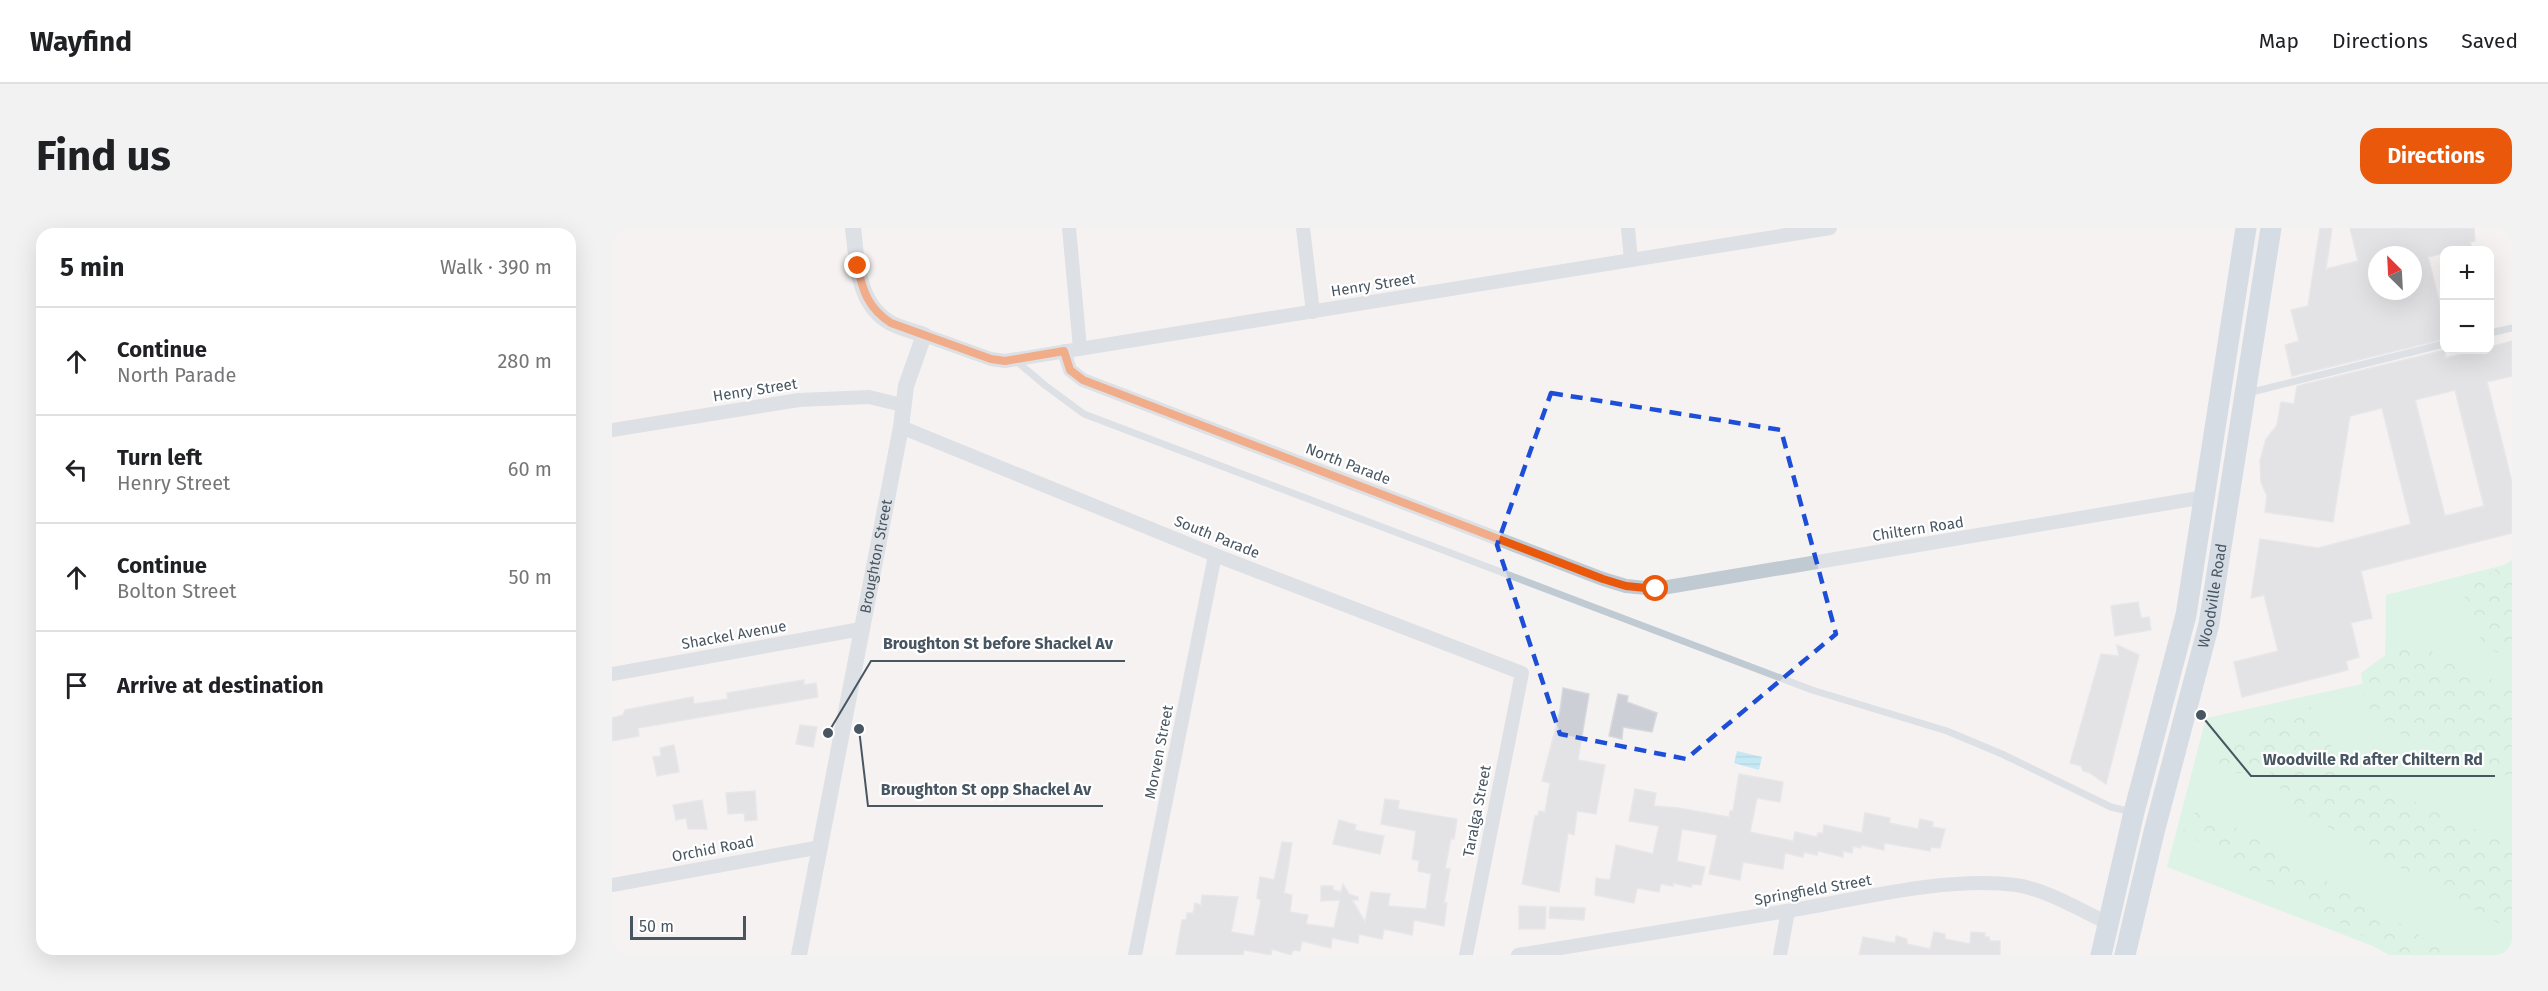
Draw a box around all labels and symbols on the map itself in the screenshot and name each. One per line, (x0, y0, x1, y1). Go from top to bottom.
north arrow (2368, 246, 2422, 300)
route end (844, 252, 870, 278)
street label: Henry Street (1330, 269, 1417, 301)
street label: Henry Street (712, 374, 799, 406)
street label: North Parade (1303, 440, 1393, 488)
street label: Broughton Street (856, 497, 896, 615)
street label: South Parade (1172, 512, 1262, 562)
street label: Chiltern Road (1871, 513, 1965, 545)
street label: Woodville Road (2194, 542, 2230, 650)
route start (1642, 575, 1668, 601)
street label: Shackel Avenue (680, 617, 788, 653)
callout: Broughton St before Shackel Av (871, 627, 1125, 661)
text: Broughton St before Shackel Av (883, 634, 1114, 653)
street label: Morven Street (1141, 703, 1177, 800)
callout: Woodville Rd after Chiltern Rd (2251, 742, 2495, 776)
text: Woodville Rd after Chiltern Rd (2263, 750, 2483, 769)
street label: Taralga Street (1459, 763, 1495, 858)
callout: Broughton St opp Shackel Av (868, 772, 1103, 806)
text: Broughton St opp Shackel Av (881, 780, 1092, 799)
street label: Orchid Road (670, 832, 756, 866)
street label: Springfield Street (1753, 871, 1873, 909)
scale bar (630, 913, 746, 940)

